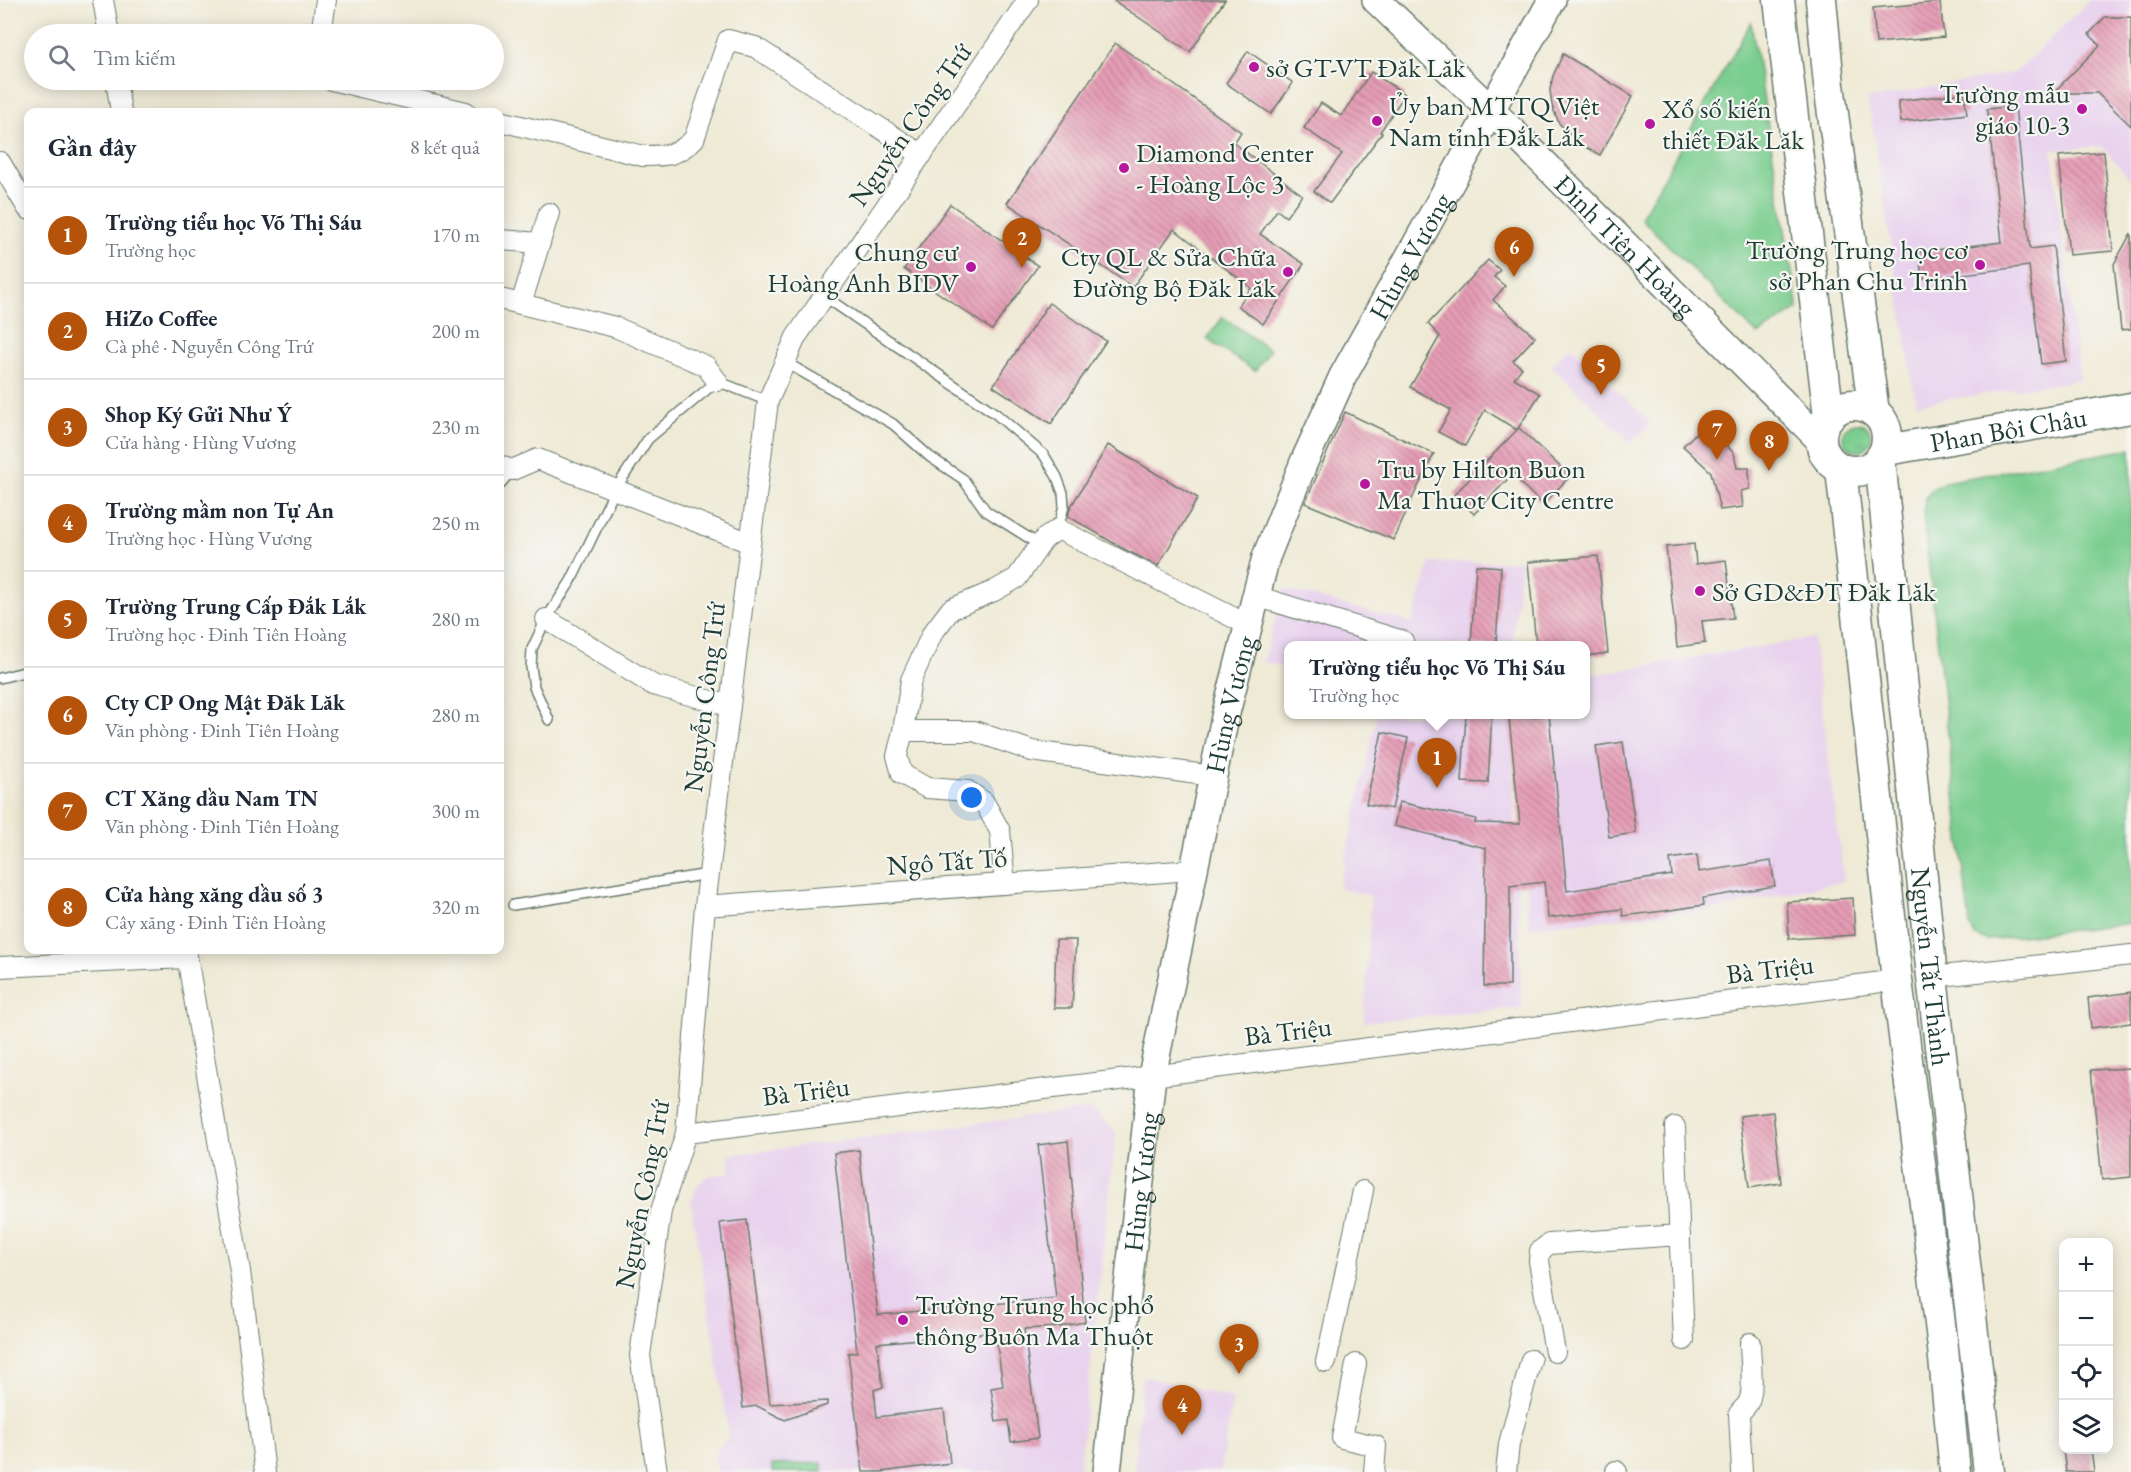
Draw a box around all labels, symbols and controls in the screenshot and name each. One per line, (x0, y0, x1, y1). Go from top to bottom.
search box (24, 24, 504, 90)
street label: Nguyễn Công Trứ (841, 35, 980, 213)
icon: search (45, 41, 78, 74)
text: Tìm kiếm (93, 43, 176, 72)
place label: sở GT-VT Đăk Lăk (1266, 50, 1466, 85)
marker: sở GT-VT Đăk Lăk (1247, 60, 1261, 74)
place label: Trường mẫu giáo 10-3 (1939, 76, 2070, 142)
place label: Ủy ban MTTQ Việt Nam tỉnh Đắk Lắk (1389, 88, 1600, 154)
place label: Xổ số kiến thiết Đăk Lăk (1661, 91, 1804, 157)
marker: Trường mẫu giáo 10-3 (2075, 102, 2089, 116)
marker: Ủy ban MTTQ Việt Nam tỉnh Đắk Lắk (1370, 114, 1384, 128)
marker: Xổ số kiến thiết Đăk Lăk (1643, 117, 1657, 131)
text: Gần đây (48, 130, 137, 164)
text: 8 kết quả (410, 134, 480, 160)
place label: Diamond Center - Hoàng Lộc 3 (1136, 135, 1313, 201)
marker: Diamond Center - Hoàng Lộc 3 (1117, 161, 1131, 175)
street label: Đinh Tiên Hoàng (1547, 167, 1704, 324)
street label: Hùng Vương (1360, 186, 1459, 326)
text: Trường tiểu học Võ Thị Sáu (105, 208, 362, 237)
pin: 2 (1002, 218, 1042, 268)
text: 1 (62, 222, 73, 248)
text: 170 m (432, 222, 480, 248)
pin: 6 (1494, 228, 1534, 277)
place label: Trường Trung học cơ sở Phan Chu Trinh (1746, 232, 1968, 298)
place label: Chung cư Hoàng Anh BIDV (767, 234, 960, 300)
text: Trường học (105, 237, 196, 263)
place label: Cty QL & Sửa Chữa Đường Bộ Đăk Lăk (1061, 239, 1276, 305)
marker: Trường Trung học cơ sở Phan Chu Trinh (1973, 258, 1987, 272)
marker: Chung cư Hoàng Anh BIDV (964, 260, 978, 274)
marker: Cty QL & Sửa Chữa Đường Bộ Đăk Lăk (1281, 265, 1295, 279)
text: HiZo Coffee (105, 304, 218, 333)
text: 2 (62, 318, 73, 344)
text: 200 m (432, 318, 480, 344)
text: Cà phê · Nguyễn Công Trứ (105, 333, 314, 359)
pin: 5 (1582, 346, 1620, 395)
street label: Phan Bội Châu (1927, 398, 2089, 460)
text: Shop Ký Gửi Như Ý (105, 400, 291, 429)
pin: 7 (1698, 410, 1736, 460)
text: 3 (62, 414, 73, 440)
text: 230 m (432, 414, 480, 440)
pin: 8 (1750, 422, 1788, 471)
text: Cửa hàng · Hùng Vương (105, 429, 296, 455)
place label: Tru by Hilton Buon Ma Thuot City Centre (1377, 451, 1614, 517)
marker: Tru by Hilton Buon Ma Thuot City Centre (1358, 477, 1372, 491)
text: Trường mầm non Tự An (105, 496, 334, 525)
text: 4 (62, 510, 73, 536)
text: 250 m (432, 510, 480, 536)
text: Trường học · Hùng Vương (105, 525, 312, 551)
place label: Sở GD&ĐT Đăk Lăk (1712, 574, 1936, 609)
marker: Sở GD&ĐT Đăk Lăk (1693, 584, 1707, 598)
text: Trường Trung Cấp Đắk Lắk (105, 592, 366, 621)
street label: Nguyễn Công Trứ (675, 599, 733, 795)
text: 5 (62, 606, 73, 632)
text: 280 m (432, 606, 480, 632)
text: Trường học · Đinh Tiên Hoàng (105, 621, 346, 647)
street label: Hùng Vương (1196, 632, 1263, 777)
popup (1284, 641, 1590, 719)
text: Trường tiểu học Võ Thị Sáu (1309, 653, 1565, 682)
text: Trường học (1309, 682, 1400, 708)
text: Cty CP Ong Mật Đăk Lăk (105, 688, 345, 717)
text: 6 (62, 702, 73, 728)
text: 280 m (432, 702, 480, 728)
text: Văn phòng · Đinh Tiên Hoàng (105, 717, 339, 743)
pin: 1 (1418, 738, 1456, 788)
your location (957, 783, 986, 812)
text: CT Xăng dầu Nam TN (105, 784, 318, 813)
text: 7 (62, 798, 73, 824)
text: 300 m (432, 798, 480, 824)
text: Văn phòng · Đinh Tiên Hoàng (105, 813, 339, 839)
street label: Ngô Tất Tố (886, 839, 1008, 883)
street label: Nguyễn Tất Thành (1904, 865, 1960, 1068)
text: Cửa hàng xăng dầu số 3 (105, 880, 323, 909)
text: 8 (62, 894, 73, 920)
text: 320 m (432, 894, 480, 920)
text: Cây xăng · Đinh Tiên Hoàng (105, 909, 326, 935)
street label: Bà Triệu (1724, 946, 1816, 992)
street label: Bà Triệu (1242, 1008, 1334, 1054)
street label: Bà Triệu (760, 1068, 852, 1114)
street label: Nguyễn Công Trứ (606, 1095, 678, 1292)
street label: Hùng Vương (1115, 1110, 1165, 1254)
map controls (2059, 1238, 2113, 1454)
button: + (2059, 1238, 2113, 1292)
place label: Trường Trung học phổ thông Buôn Ma Thuột (915, 1287, 1154, 1353)
button: − (2059, 1292, 2113, 1346)
marker: Trường Trung học phổ thông Buôn Ma Thuột (896, 1313, 910, 1327)
pin: 3 (1220, 1324, 1258, 1374)
button: locate (2059, 1346, 2113, 1400)
pin: 4 (1162, 1386, 1202, 1435)
button: layers (2059, 1400, 2113, 1454)

